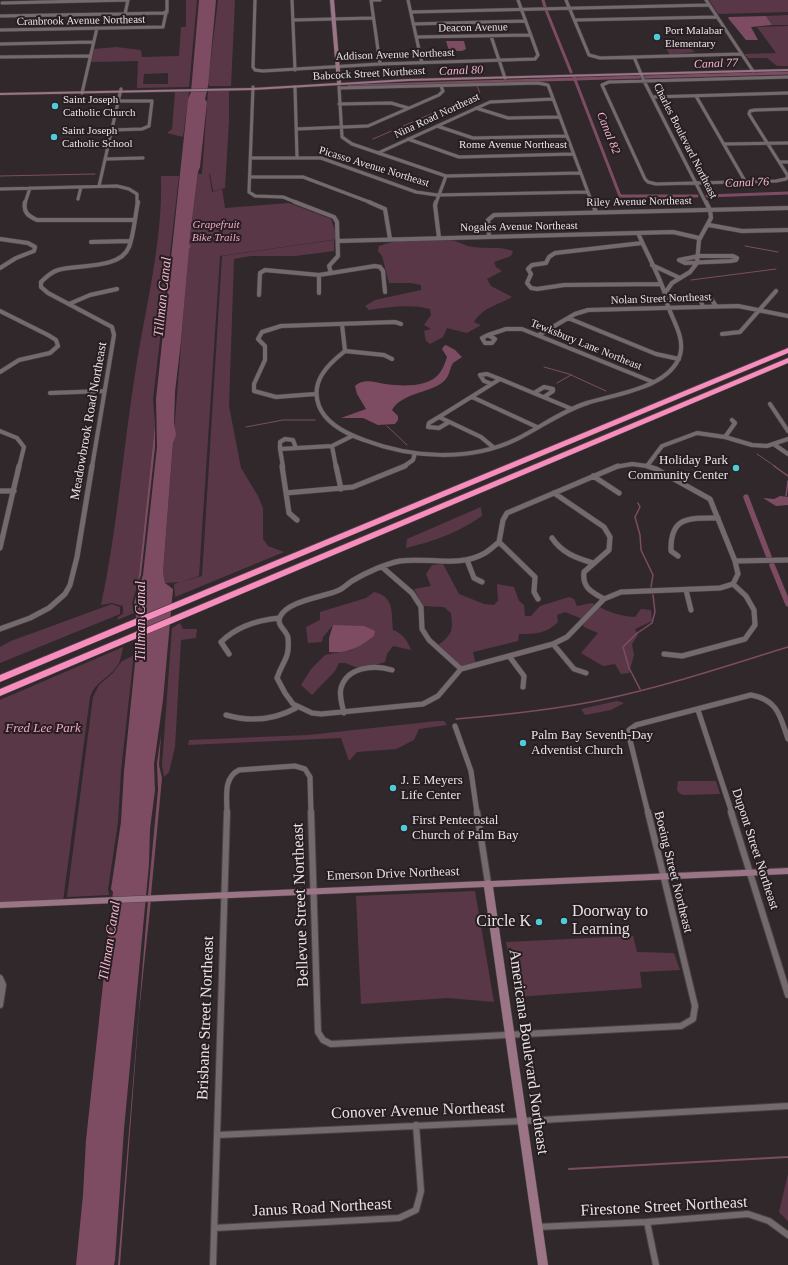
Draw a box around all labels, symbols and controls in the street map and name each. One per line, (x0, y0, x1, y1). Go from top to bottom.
street label: Cranbrook Avenue Northeast (17, 13, 145, 29)
street label: Deacon Avenue (438, 21, 508, 35)
place label: Port Malabar Elementary (665, 24, 723, 50)
marker: Port Malabar Elementary (652, 32, 662, 42)
street label: Addison Avenue Northeast (335, 46, 455, 64)
water label: Canal 77 (694, 56, 738, 72)
water label: Canal 80 (439, 63, 483, 79)
street label: Babcock Street Northeast (313, 64, 425, 84)
street label: Charles Boulevard Northeast (650, 81, 720, 201)
street label: Nina Road Northeast (392, 90, 482, 142)
place label: Saint Joseph Catholic Church (63, 93, 135, 119)
marker: Saint Joseph Catholic Church (50, 101, 60, 111)
water label: Canal 82 (593, 110, 623, 156)
place label: Saint Joseph Catholic School (62, 124, 133, 150)
marker: Saint Joseph Catholic School (49, 132, 59, 142)
street label: Rome Avenue Northeast (459, 138, 567, 152)
street label: Picasso Avenue Northeast (317, 144, 431, 190)
water label: Canal 76 (725, 175, 769, 191)
street label: Riley Avenue Northeast (586, 194, 692, 210)
park label: Grapefruit Bike Trails (192, 218, 240, 244)
street label: Nogales Avenue Northeast (460, 219, 578, 235)
water label: Tillman Canal (150, 256, 176, 338)
street label: Nolan Street Northeast (610, 291, 712, 307)
street label: Tewksbury Lane Northeast (528, 317, 644, 373)
street label: Meadowbrook Road Northeast (67, 341, 111, 501)
place label: Holiday Park Community Center (628, 453, 728, 484)
marker: Holiday Park Community Center (731, 463, 741, 473)
water label: Tillman Canal (133, 581, 149, 661)
park label: Fred Lee Park (5, 721, 81, 737)
place label: Palm Bay Seventh-Day Adventist Church (531, 728, 653, 759)
marker: Palm Bay Seventh-Day Adventist Church (518, 738, 528, 748)
place label: J. E Meyers Life Center (401, 773, 463, 804)
marker: J. E Meyers Life Center (388, 783, 398, 793)
street label: Dupont Street Northeast (728, 787, 782, 911)
street label: Boeing Street Northeast (650, 810, 696, 934)
place label: First Pentecostal Church of Palm Bay (412, 813, 519, 844)
street label: Bellevue Street Northeast (289, 823, 313, 987)
marker: First Pentecostal Church of Palm Bay (399, 823, 409, 833)
street label: Emerson Drive Northeast (326, 864, 460, 884)
water label: Tillman Canal (95, 900, 125, 982)
place label: Doorway to Learning (572, 902, 648, 940)
place label: Circle K (476, 912, 531, 932)
marker: Doorway to Learning (559, 916, 569, 926)
marker: Circle K (534, 917, 544, 927)
street label: Brisbane Street Northeast (194, 936, 218, 1100)
street label: Americana Boulevard Northeast (504, 948, 552, 1156)
street label: Conover Avenue Northeast (331, 1098, 505, 1124)
street label: Firestone Street Northeast (580, 1193, 748, 1221)
street label: Janus Road Northeast (252, 1195, 392, 1221)

